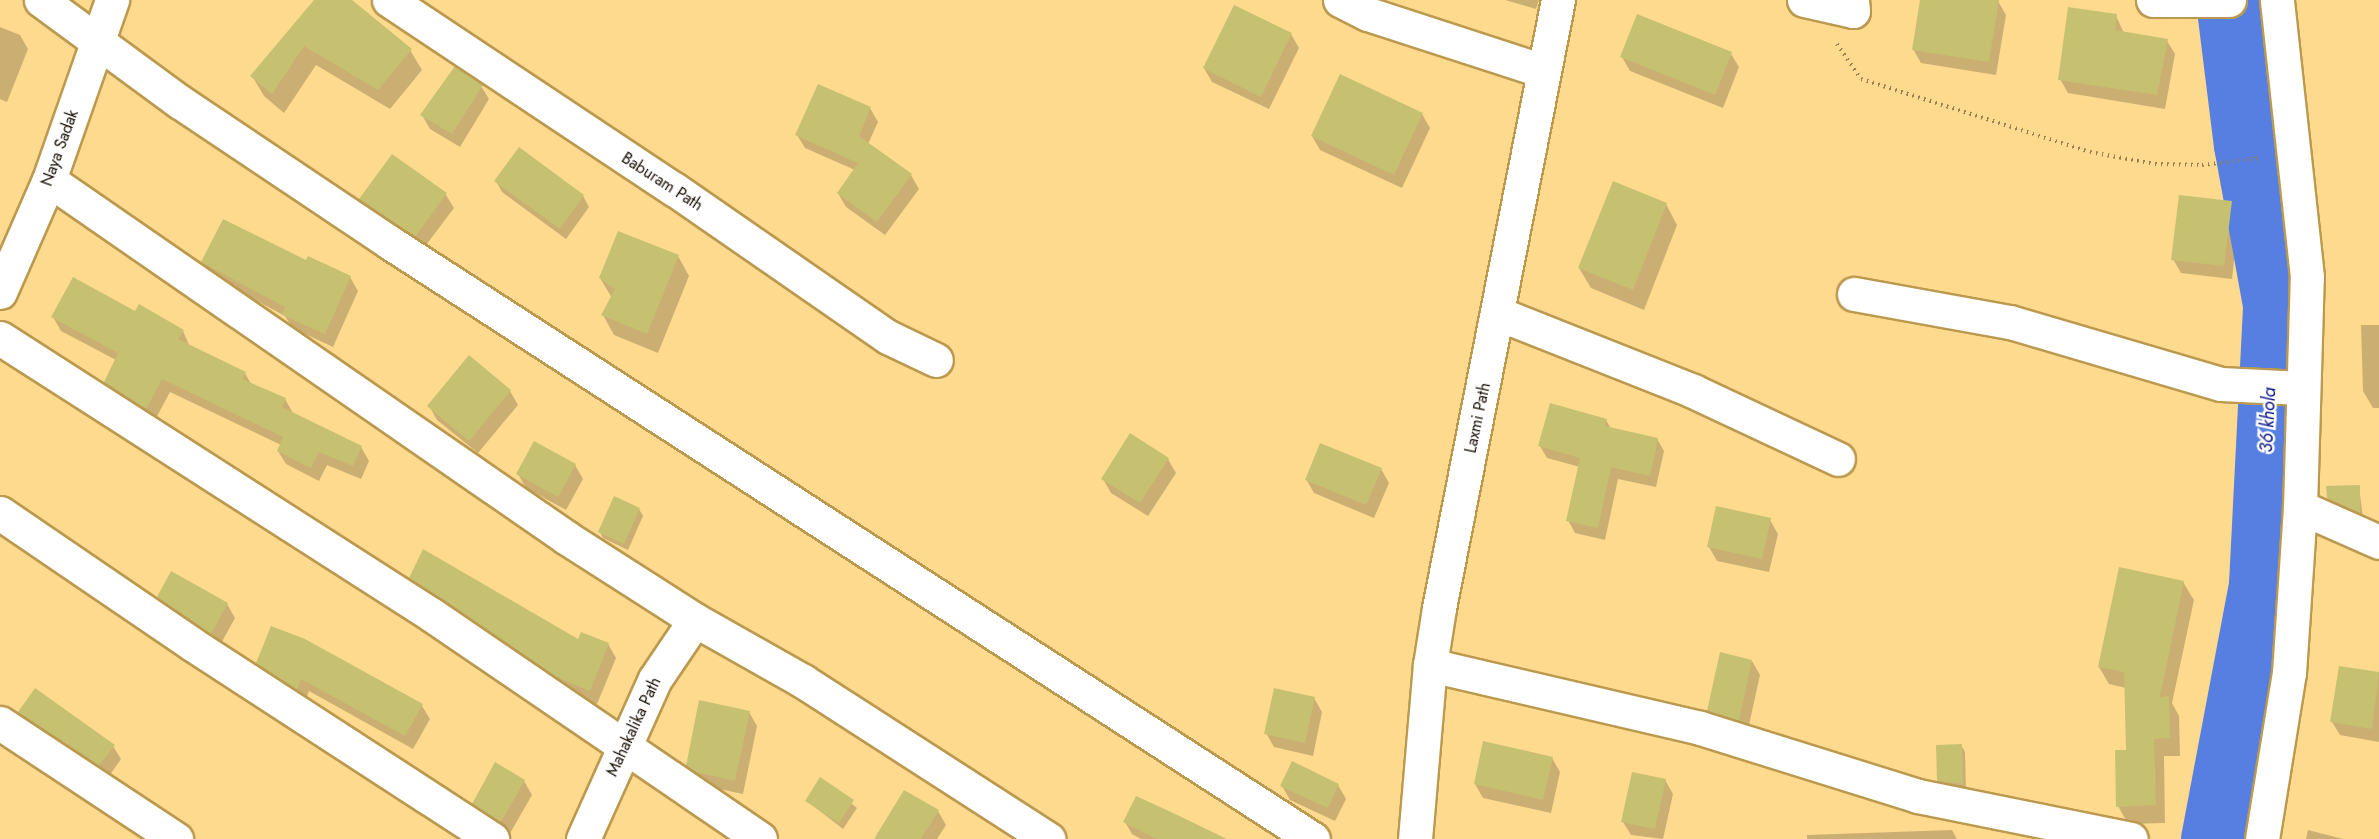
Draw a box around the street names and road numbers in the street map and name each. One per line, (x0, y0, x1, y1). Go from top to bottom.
street label: Naya Sadak (37, 107, 83, 189)
street label: Baburam Path (618, 149, 706, 215)
street label: Laxmi Path (1461, 381, 1495, 455)
street label: Mahakalika Path (603, 674, 665, 780)

